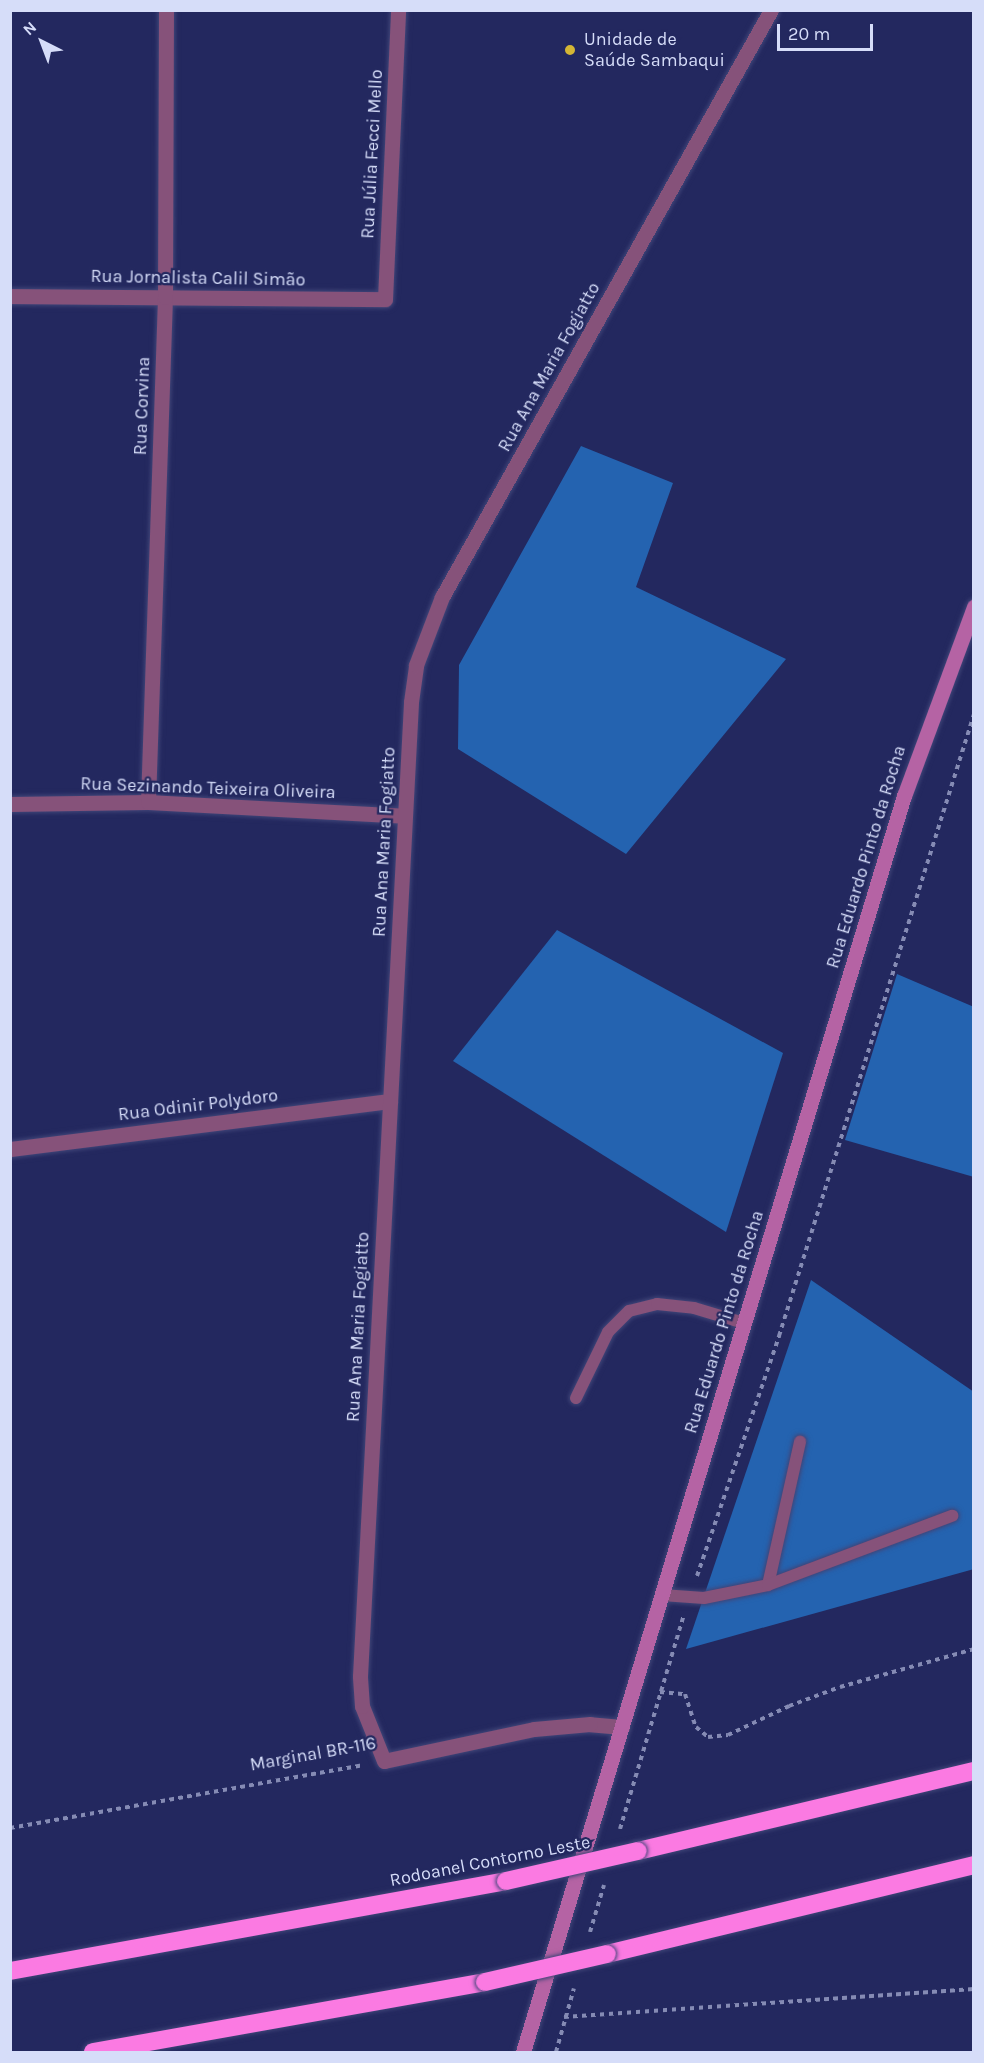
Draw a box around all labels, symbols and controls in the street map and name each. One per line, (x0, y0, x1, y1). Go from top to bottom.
north arrow (12, 12, 72, 72)
scale bar (780, 12, 876, 50)
text: N (19, 17, 40, 39)
text: 20 m (788, 23, 830, 45)
place label: Unidade de Saúde Sambaqui (584, 29, 725, 72)
marker: Unidade de Saúde Sambaqui (561, 41, 579, 59)
street label: Rua Júlia Fecci Mello (357, 69, 387, 239)
street label: Rua Jornalista Calil Simão (90, 265, 306, 291)
street label: Rua Ana Maria Fogiatto (493, 279, 605, 455)
street label: Rua Corvina (129, 356, 155, 456)
street label: Rua Eduardo Pinto da Rocha (822, 743, 910, 971)
street label: Rua Ana Maria Fogiatto (368, 746, 400, 938)
street label: Rua Sezinando Teixeira Oliveira (80, 773, 336, 803)
street label: Rua Odinir Polydoro (117, 1084, 279, 1126)
street label: Rua Eduardo Pinto da Rocha (680, 1208, 768, 1436)
street label: Rua Ana Maria Fogiatto (342, 1231, 374, 1423)
street label: Marginal BR-116 (248, 1732, 378, 1776)
street label: Rodoanel Contorno Leste (388, 1831, 592, 1891)

